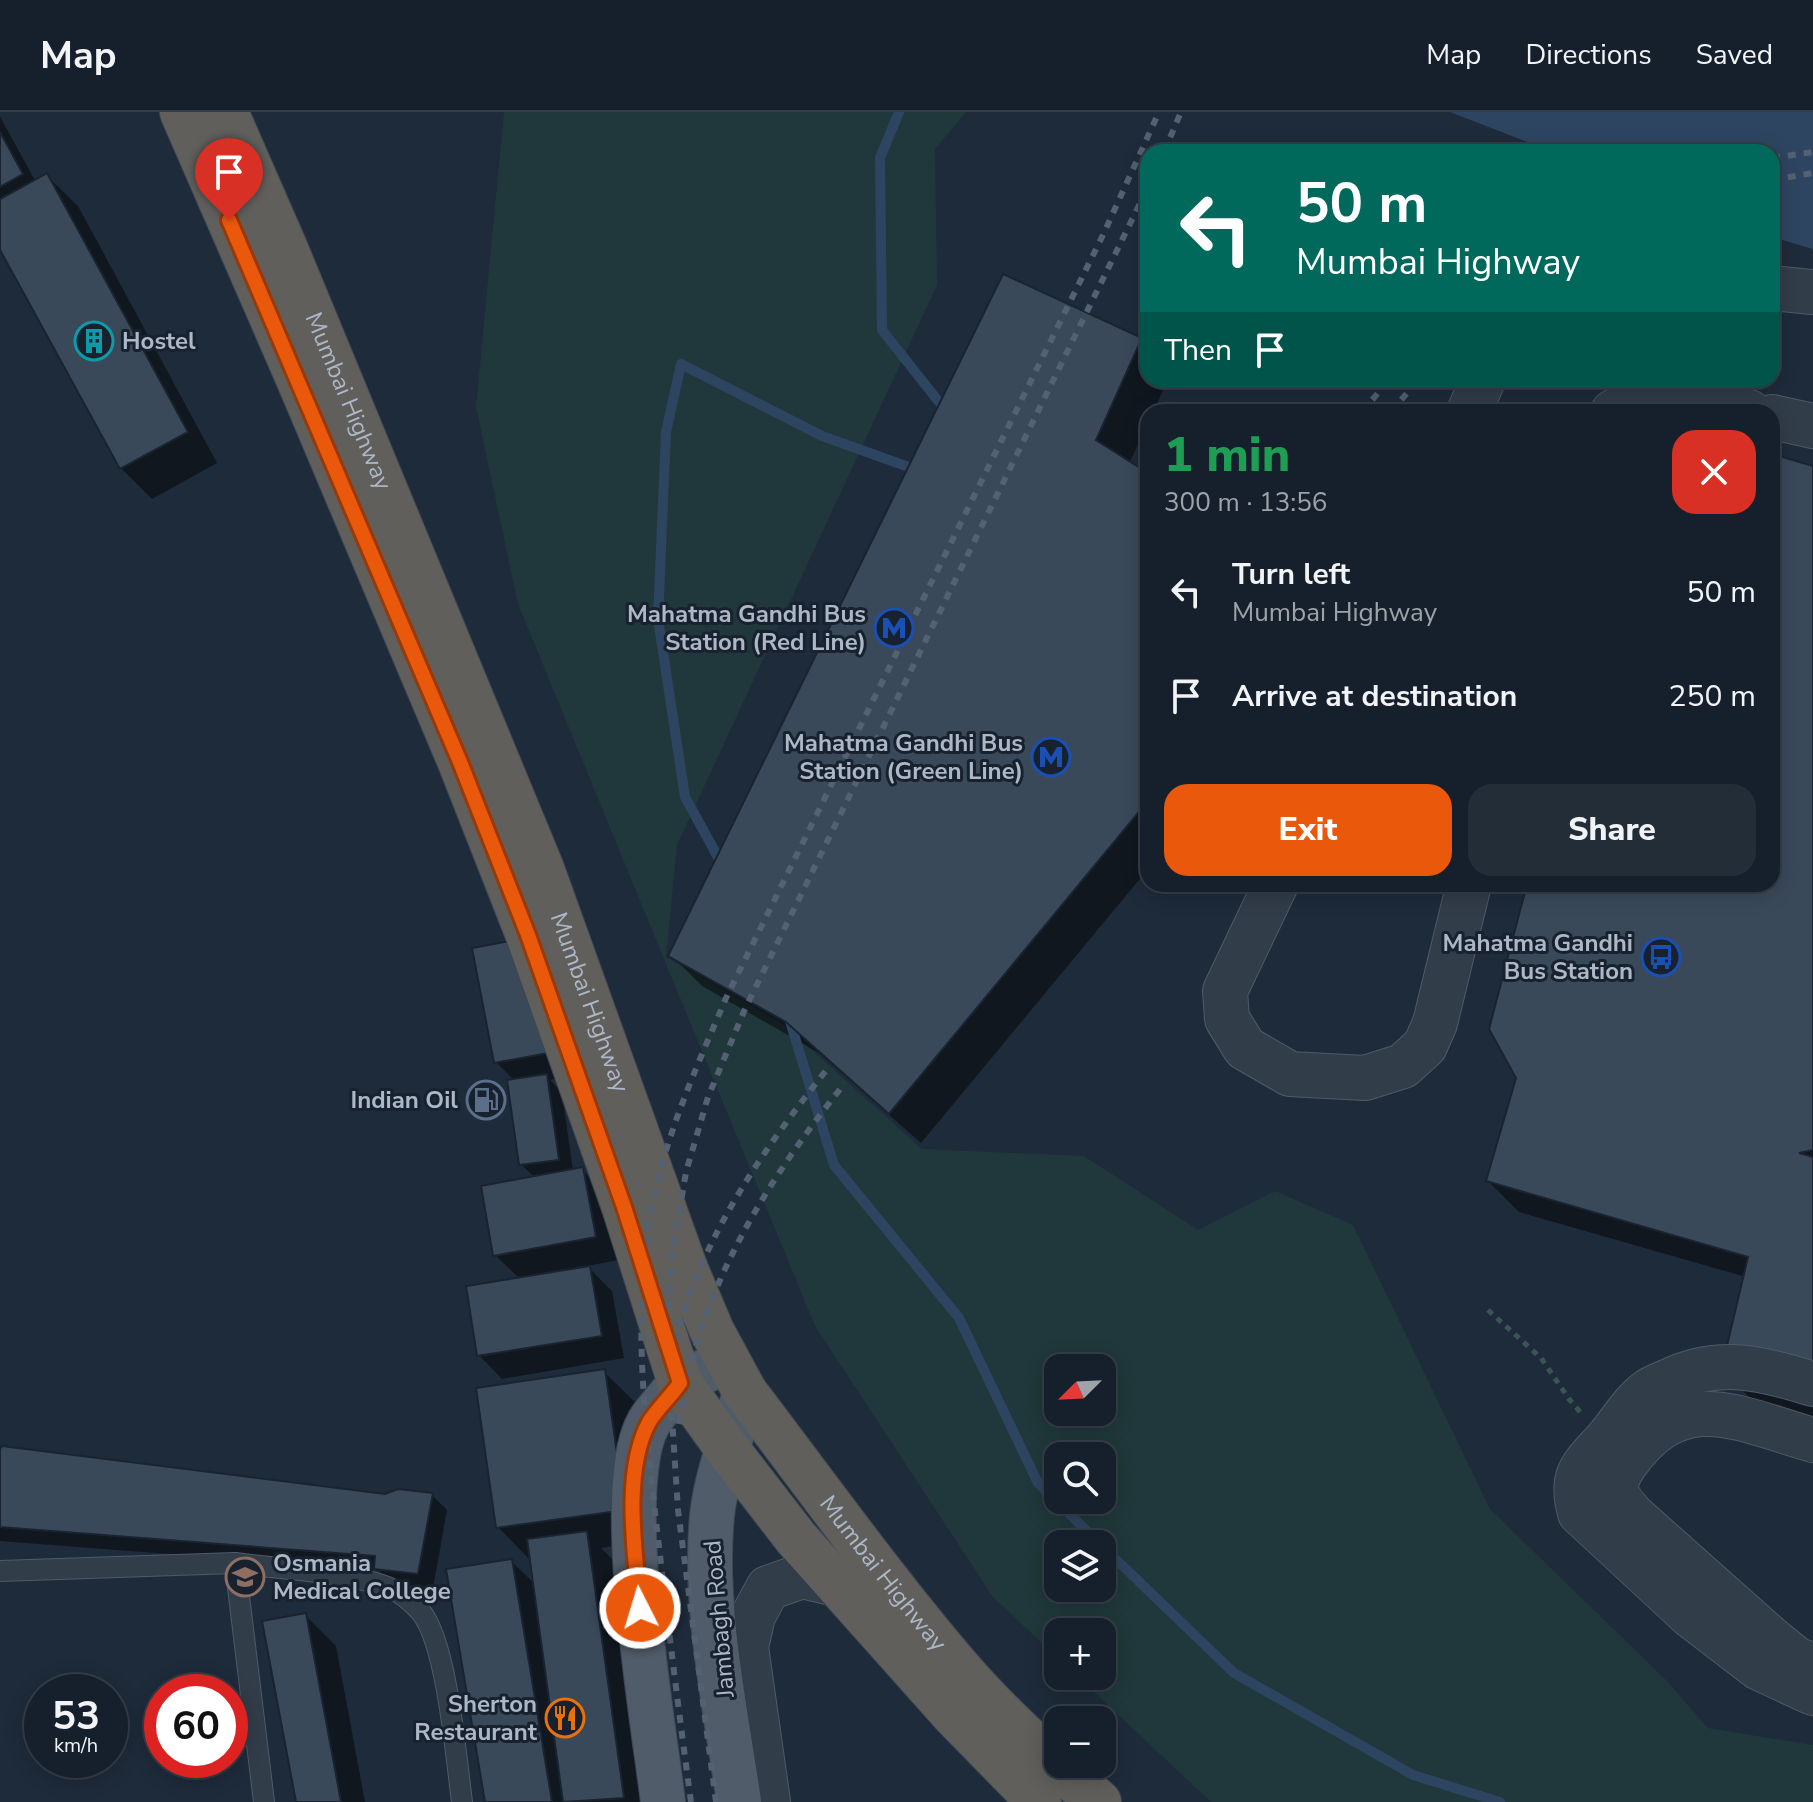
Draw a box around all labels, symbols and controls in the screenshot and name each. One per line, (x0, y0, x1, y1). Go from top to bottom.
text: Map (40, 30, 117, 81)
text: Map (1426, 36, 1481, 74)
text: Directions (1525, 36, 1652, 74)
text: Saved (1696, 36, 1773, 74)
pin (195, 138, 263, 220)
icon: arrive (207, 150, 251, 194)
text: 50 m (1296, 165, 1427, 242)
icon: left (1164, 176, 1268, 280)
text: Mumbai Highway (1296, 238, 1580, 287)
street label: Mumbai Highway (298, 307, 400, 495)
building icon: Hostel (73, 320, 115, 362)
place label: Hostel (122, 325, 196, 357)
icon: arrive (1248, 328, 1292, 372)
text: Then (1164, 330, 1232, 371)
text: 1 min (1164, 422, 1290, 488)
button: close (1672, 430, 1756, 514)
text: 300 m · 13:56 (1164, 485, 1327, 520)
text: Turn left (1232, 554, 1350, 595)
icon: left (1164, 570, 1208, 614)
text: 50 m (1687, 572, 1756, 613)
text: Mumbai Highway (1232, 595, 1437, 630)
place label: Mahatma Gandhi Bus Station (Red Line) (627, 598, 866, 658)
metro station icon: Mahatma Gandhi Bus Station (Red Line) (873, 607, 915, 649)
icon: arrive (1164, 674, 1208, 718)
text: Arrive at destination (1232, 676, 1517, 717)
text: 250 m (1669, 676, 1756, 717)
place label: Mahatma Gandhi Bus Station (Green Line) (784, 727, 1023, 787)
metro station icon: Mahatma Gandhi Bus Station (Green Line) (1030, 736, 1072, 778)
button: Exit (1164, 784, 1452, 876)
button: Share (1468, 784, 1756, 876)
street label: Mumbai Highway (543, 908, 637, 1097)
place label: Mahatma Gandhi Bus Station (1443, 927, 1633, 987)
bus stop icon: Mahatma Gandhi Bus Station (1640, 936, 1682, 978)
fuel station icon: Indian Oil (465, 1079, 507, 1121)
place label: Indian Oil (350, 1084, 458, 1116)
north arrow (1044, 1354, 1116, 1426)
map controls (1044, 1354, 1116, 1778)
button: search (1044, 1442, 1116, 1514)
street label: Mumbai Highway (812, 1489, 954, 1658)
button: layers (1044, 1530, 1116, 1602)
street label: Jambagh Road (696, 1539, 742, 1700)
place label: Osmania Medical College (273, 1547, 451, 1607)
school or university icon: Osmania Medical College (224, 1556, 266, 1598)
position arrow (598, 1566, 682, 1650)
button: + (1044, 1618, 1116, 1690)
speed limit sign: 60 (144, 1674, 248, 1778)
place label: Sherton Restaurant (414, 1688, 538, 1748)
text: 53 (52, 1689, 100, 1743)
restaurant icon: Sherton Restaurant (544, 1697, 586, 1739)
button: − (1044, 1706, 1116, 1778)
text: km/h (54, 1732, 98, 1759)

